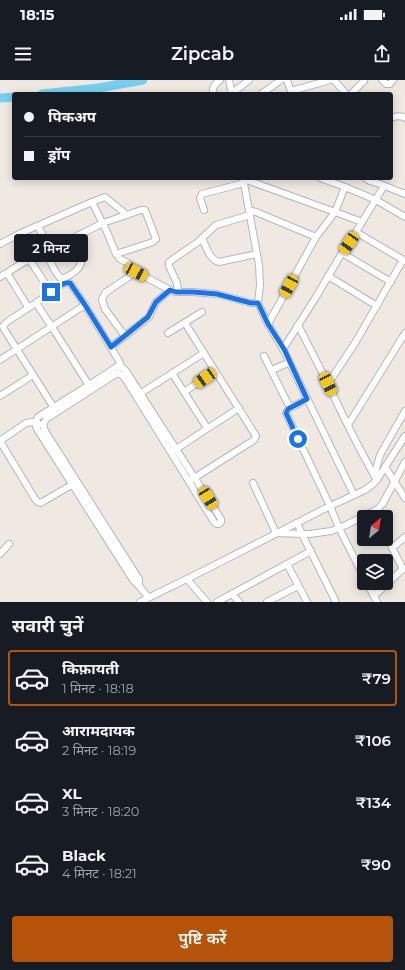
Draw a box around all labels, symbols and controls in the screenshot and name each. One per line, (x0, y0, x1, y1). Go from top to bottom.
text: 18:15 (20, 5, 55, 24)
icon: menu (12, 43, 34, 65)
text: Zipcab (171, 43, 234, 65)
icon: share (371, 43, 393, 65)
text: पिकअप (48, 107, 96, 126)
text: ड्रॉप (48, 145, 70, 164)
car (337, 230, 361, 256)
callout: 2 मिनट (14, 234, 88, 262)
text: 2 मिनट (32, 240, 70, 256)
car (123, 261, 149, 283)
car (278, 273, 300, 299)
route end (42, 283, 60, 301)
car (192, 366, 218, 390)
car (317, 371, 339, 397)
route start (289, 430, 307, 448)
car (197, 485, 219, 511)
north arrow (357, 510, 393, 546)
map controls (357, 510, 393, 590)
button: layers (357, 554, 393, 590)
text: सवारी चुनें (12, 615, 83, 637)
text: किफ़ायती (62, 659, 119, 678)
icon: car (14, 660, 50, 696)
text: ₹79 (362, 669, 391, 688)
text: 1 मिनट · 18:18 (62, 680, 134, 696)
text: आरामदायक (62, 721, 135, 740)
icon: car (14, 722, 50, 758)
text: ₹106 (355, 731, 391, 750)
text: 2 मिनट · 18:19 (62, 742, 136, 758)
icon: car (14, 784, 50, 820)
text: XL (62, 784, 81, 803)
text: ₹134 (355, 793, 391, 812)
text: 3 मिनट · 18:20 (62, 803, 139, 819)
icon: car (14, 846, 50, 882)
text: Black (62, 846, 106, 865)
text: ₹90 (361, 855, 391, 874)
text: 4 मिनट · 18:21 (62, 865, 137, 881)
button: पुष्टि करें (12, 916, 393, 962)

